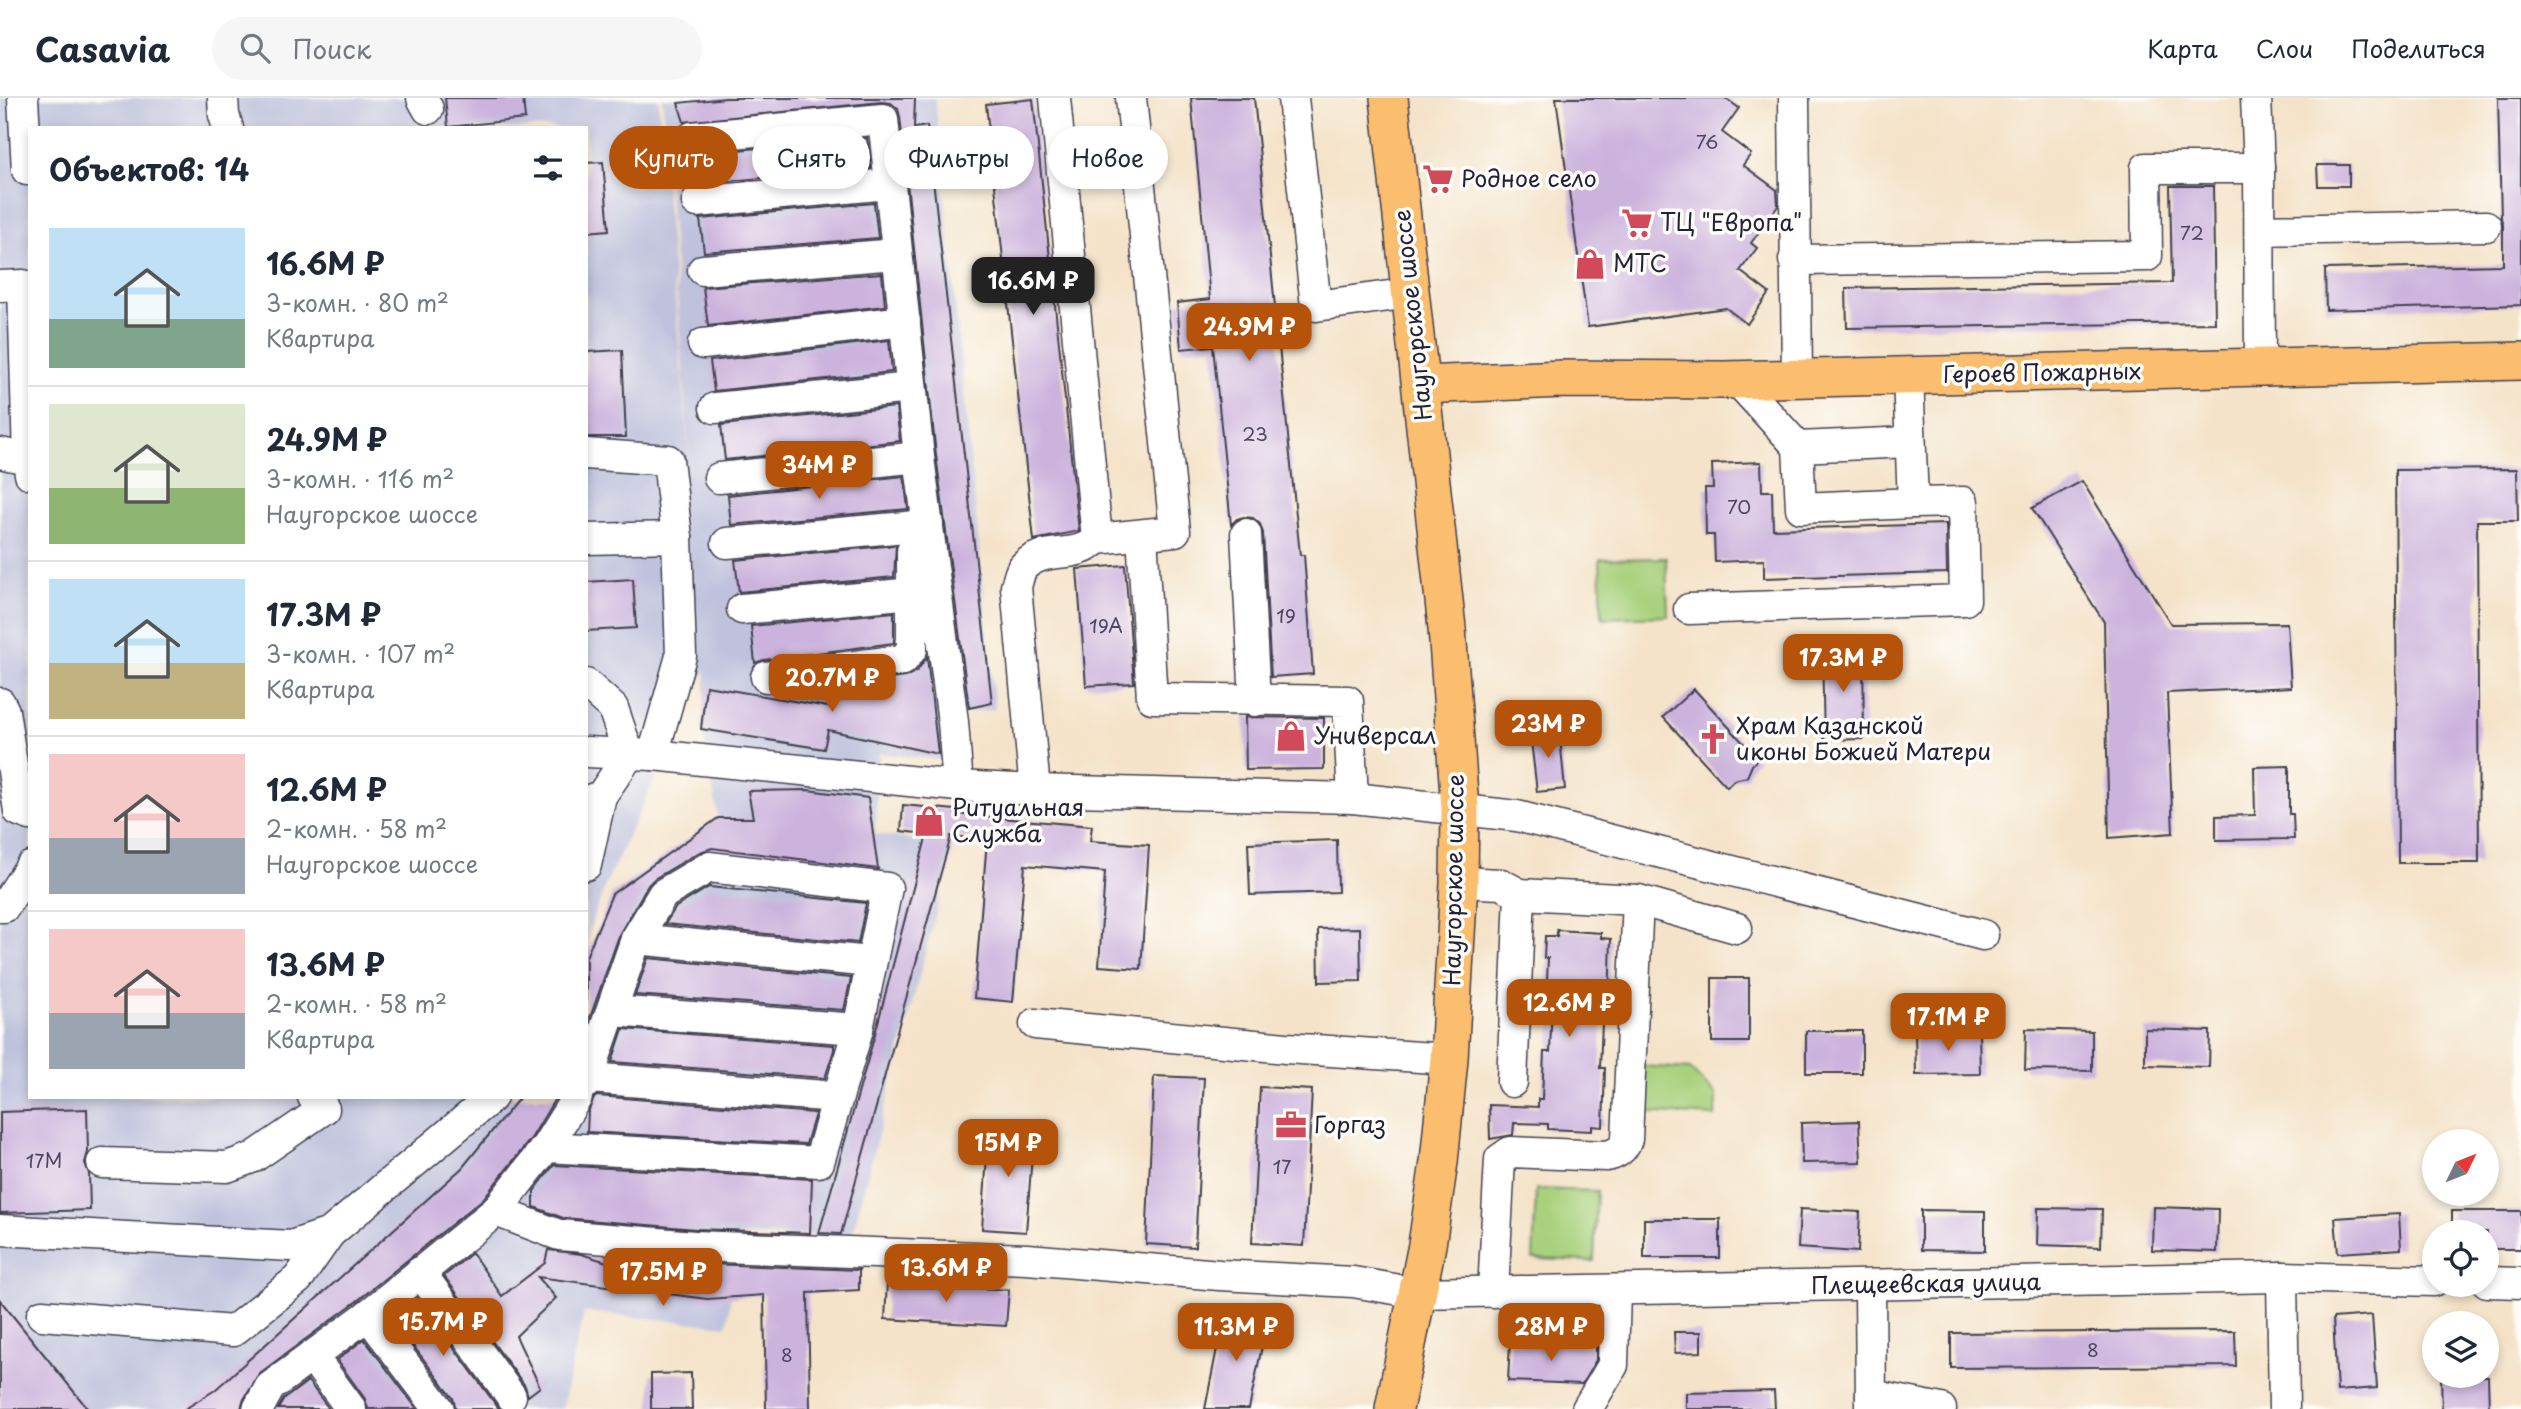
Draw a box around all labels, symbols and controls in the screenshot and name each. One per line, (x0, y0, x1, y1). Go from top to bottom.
search box (212, 17, 702, 80)
text: Casavia (35, 23, 170, 73)
icon: search (236, 29, 274, 67)
text: Поиск (292, 29, 371, 68)
text: Карта (2147, 30, 2218, 66)
text: Слои (2256, 30, 2313, 66)
text: Поделиться (2351, 30, 2486, 66)
chip: Купить (609, 126, 738, 189)
chip: Снять (752, 126, 870, 189)
chip: Фильтры (884, 126, 1034, 189)
chip: Новое (1048, 126, 1168, 189)
house number: 76 (1696, 127, 1718, 155)
text: Объектов: 14 (49, 146, 249, 191)
icon: filters (529, 149, 567, 187)
place label: Родное село (1461, 160, 1597, 195)
supermarket icon: Родное село (1421, 162, 1455, 196)
place label: ТЦ "Европа" (1660, 204, 1802, 239)
supermarket icon: ТЦ "Европа" (1620, 206, 1654, 240)
street label: Наугорское шоссе (1383, 208, 1440, 422)
house number: 72 (2180, 218, 2204, 246)
text: 16.6M ₽ (266, 240, 385, 285)
place label: МТС (1613, 245, 1667, 280)
shop icon: МТС (1573, 247, 1607, 281)
icon: home (105, 256, 189, 340)
pin: 16.6M ₽ (968, 258, 1098, 317)
text: 16.6M ₽ (988, 262, 1078, 297)
text: 3-комн. · 80 m² (266, 285, 449, 320)
pin: 24.9M ₽ (1184, 303, 1314, 363)
text: 24.9M ₽ (1203, 308, 1295, 343)
text: Квартира (266, 320, 374, 355)
street label: Героев Пожарных (1943, 352, 2141, 391)
text: 24.9M ₽ (266, 416, 387, 461)
house number: 23 (1242, 419, 1268, 447)
icon: home (105, 432, 189, 516)
pin: 34M ₽ (770, 442, 868, 501)
text: 34M ₽ (782, 446, 856, 481)
text: 3-комн. · 116 m² (266, 461, 454, 496)
house number: 70 (1727, 492, 1751, 520)
text: Наугорское шоссе (266, 496, 478, 531)
text: 17.3M ₽ (266, 591, 381, 636)
house number: 19 (1276, 601, 1296, 629)
icon: home (105, 607, 189, 691)
house number: 19А (1089, 611, 1123, 639)
pin: 17.3M ₽ (1778, 634, 1908, 694)
text: 3-комн. · 107 m² (266, 636, 455, 671)
text: 17.3M ₽ (1799, 639, 1887, 674)
pin: 20.7M ₽ (767, 654, 897, 714)
text: 20.7M ₽ (785, 659, 879, 694)
text: Квартира (266, 671, 374, 706)
pin: 23M ₽ (1499, 700, 1597, 760)
text: 23M ₽ (1511, 705, 1585, 740)
place label: Храм Казанской иконы Божией Матери (1736, 707, 1991, 768)
place label: Универсал (1314, 717, 1436, 752)
shop icon: Универсал (1274, 719, 1308, 753)
church icon: Храм Казанской иконы Божией Матери (1696, 722, 1730, 756)
text: 12.6M ₽ (266, 766, 387, 811)
street label: Наугорское шоссе (1433, 774, 1472, 986)
icon: home (105, 782, 189, 866)
place label: Ритуальная Служба (952, 789, 1084, 850)
shop icon: Ритуальная Служба (912, 804, 946, 838)
text: 2-комн. · 58 m² (266, 811, 447, 846)
text: Наугорское шоссе (266, 846, 478, 881)
text: 13.6M ₽ (266, 941, 385, 986)
icon: home (105, 957, 189, 1041)
pin: 12.6M ₽ (1504, 979, 1634, 1039)
text: 12.6M ₽ (1523, 984, 1615, 1019)
text: 2-комн. · 58 m² (266, 986, 447, 1021)
pin: 17.1M ₽ (1883, 993, 2013, 1053)
text: 17.1M ₽ (1907, 998, 1989, 1033)
text: Квартира (266, 1021, 374, 1056)
place label: Горгаз (1314, 1106, 1386, 1141)
office icon: Горгаз (1274, 1108, 1308, 1142)
pin: 15M ₽ (959, 1119, 1057, 1179)
text: 15M ₽ (974, 1124, 1042, 1159)
north arrow (2422, 1129, 2499, 1206)
map controls (2422, 1129, 2499, 1388)
house number: 17М (26, 1146, 62, 1174)
house number: 17 (1273, 1152, 1291, 1180)
button: locate (2422, 1220, 2499, 1297)
pin: 13.6M ₽ (881, 1244, 1011, 1304)
pin: 17.5M ₽ (598, 1248, 728, 1308)
text: 13.6M ₽ (900, 1249, 992, 1284)
text: 17.5M ₽ (619, 1253, 707, 1288)
street label: Плещеевская улица (1811, 1263, 2042, 1302)
pin: 15.7M ₽ (378, 1298, 508, 1358)
text: 15.7M ₽ (399, 1303, 487, 1338)
pin: 11.3M ₽ (1171, 1304, 1301, 1363)
pin: 28M ₽ (1502, 1304, 1600, 1363)
text: 11.3M ₽ (1194, 1308, 1278, 1343)
text: 28M ₽ (1514, 1308, 1588, 1343)
button: layers (2422, 1311, 2499, 1388)
house number: 8 (2087, 1335, 2099, 1363)
house number: 8 (781, 1340, 793, 1368)

